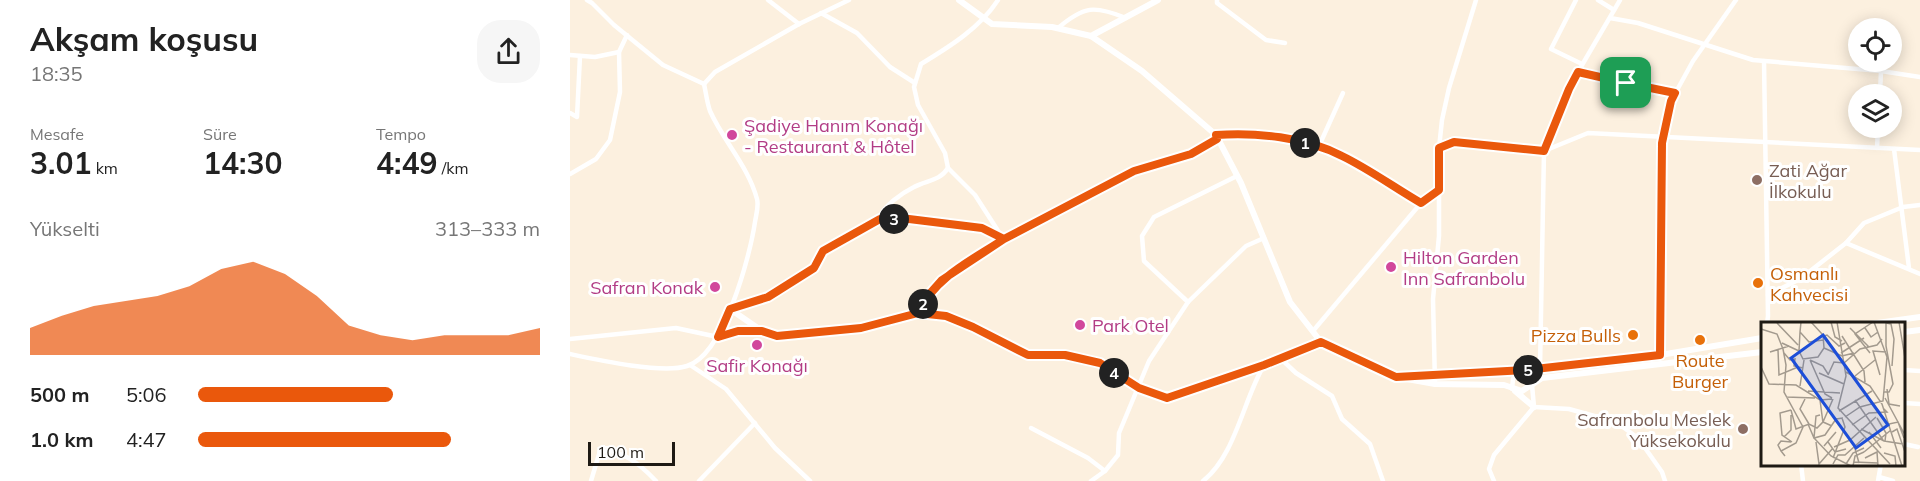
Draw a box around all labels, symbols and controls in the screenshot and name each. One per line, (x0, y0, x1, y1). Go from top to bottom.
text: Akşam koşusu (30, 18, 258, 59)
map controls (1848, 18, 1902, 138)
button: locate (1848, 18, 1902, 72)
button: share (477, 20, 540, 83)
pin (1600, 57, 1651, 108)
text: 18:35 (30, 61, 83, 86)
icon: arrive (1609, 66, 1642, 99)
button: layers (1848, 84, 1902, 138)
place label: Şadiye Hanım Konağı - Restaurant & Hôtel (744, 114, 923, 158)
text: Mesafe (30, 124, 84, 144)
text: Süre (203, 124, 237, 144)
text: Tempo (376, 124, 426, 144)
marker: Şadiye Hanım Konağı - Restaurant & Hôtel (725, 128, 739, 142)
pin: 1 (1290, 128, 1320, 158)
text: 1 (1300, 133, 1310, 153)
text: 3.01 (30, 144, 91, 182)
text: 14:30 (203, 144, 282, 182)
text: 4:49 (376, 144, 437, 182)
text: km (91, 158, 118, 178)
text: /km (437, 158, 468, 178)
place label: Zati Ağar İlkokulu (1769, 159, 1847, 203)
marker: Zati Ağar İlkokulu (1750, 173, 1764, 187)
pin: 3 (879, 204, 909, 234)
text: 3 (889, 209, 899, 229)
text: Yükselti (30, 216, 100, 241)
text: 313–333 m (435, 216, 540, 241)
place label: Hilton Garden Inn Safranbolu (1403, 246, 1525, 290)
marker: Hilton Garden Inn Safranbolu (1384, 260, 1398, 274)
place label: Osmanlı Kahvecisi (1770, 262, 1848, 306)
place label: Safran Konak (590, 276, 704, 299)
marker: Osmanlı Kahvecisi (1751, 276, 1765, 290)
marker: Safran Konak (708, 280, 722, 294)
pin: 2 (908, 289, 938, 319)
text: 2 (918, 294, 928, 314)
place label: Park Otel (1092, 314, 1169, 337)
marker: Park Otel (1073, 318, 1087, 332)
inset map (1761, 322, 1905, 466)
place label: Pizza Bulls (1531, 324, 1621, 347)
marker: Pizza Bulls (1626, 328, 1640, 342)
marker: Route Burger (1693, 333, 1707, 347)
marker: Safir Konağı (750, 338, 764, 352)
place label: Route Burger (1672, 349, 1729, 393)
place label: Safir Konağı (706, 354, 808, 377)
pin: 5 (1513, 355, 1543, 385)
pin: 4 (1099, 358, 1129, 388)
text: 5 (1523, 360, 1533, 380)
text: 4 (1109, 363, 1119, 383)
text: 500 m (30, 382, 89, 407)
text: 5:06 (126, 382, 167, 407)
place label: Safranbolu Meslek Yüksekokulu (1577, 408, 1732, 452)
marker: Safranbolu Meslek Yüksekokulu (1736, 422, 1750, 436)
text: 1.0 km (30, 427, 93, 452)
text: 4:47 (126, 427, 167, 452)
scale bar (588, 439, 675, 466)
text: 100 m (597, 442, 644, 462)

